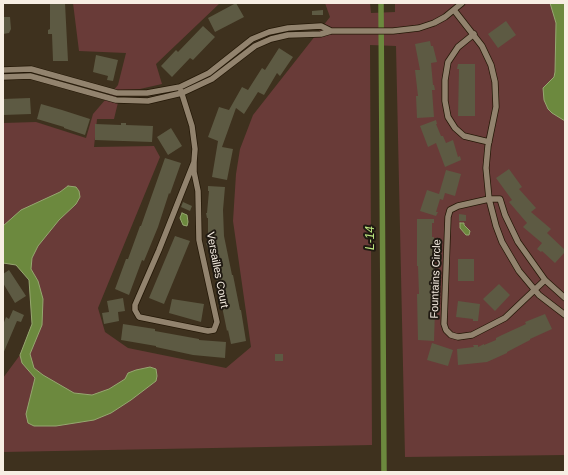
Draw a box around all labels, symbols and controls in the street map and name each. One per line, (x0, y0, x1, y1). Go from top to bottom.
water label: L-14 (364, 226, 378, 250)
street label: Versailles Court (203, 231, 231, 309)
street label: Fountains Circle (428, 239, 444, 319)

